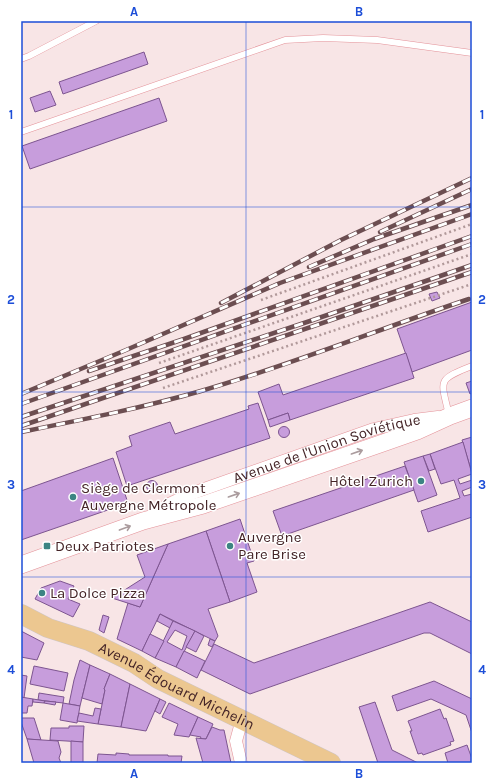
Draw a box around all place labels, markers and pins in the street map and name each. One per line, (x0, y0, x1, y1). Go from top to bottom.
place label: Hôtel Zurich (329, 472, 413, 490)
marker: Hôtel Zurich (416, 476, 426, 486)
place label: Siège de Clermont Auvergne Métropole (81, 479, 216, 514)
marker: Siège de Clermont Auvergne Métropole (68, 492, 78, 502)
place label: Auvergne Pare Brise (238, 528, 306, 563)
place label: Deux Patriotes (55, 537, 154, 555)
marker: Deux Patriotes (42, 541, 52, 551)
marker: Auvergne Pare Brise (225, 541, 235, 551)
place label: La Dolce Pizza (50, 584, 145, 602)
marker: La Dolce Pizza (37, 588, 47, 598)

